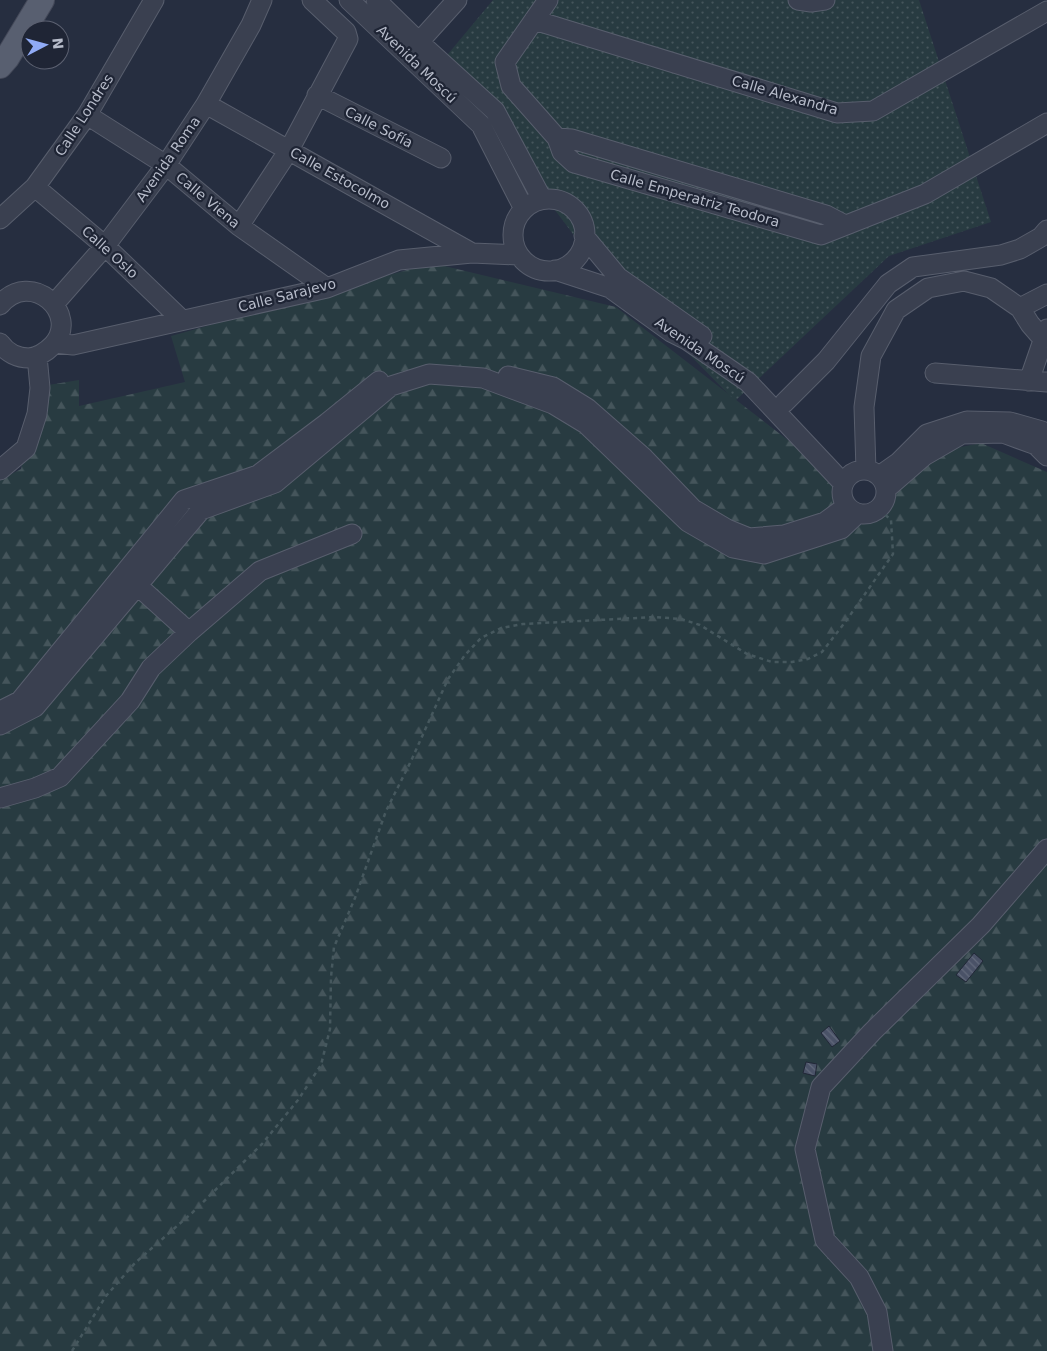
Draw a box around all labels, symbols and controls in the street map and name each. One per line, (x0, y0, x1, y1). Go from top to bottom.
north arrow (20, 20, 70, 70)
street label: Avenida Moscú (374, 22, 460, 106)
text: N (49, 37, 66, 50)
street label: Calle Londres (52, 71, 116, 159)
street label: Calle Alexandra (730, 72, 840, 118)
street label: Calle Sofía (342, 103, 416, 151)
street label: Avenida Roma (133, 113, 203, 205)
street label: Calle Estocolmo (287, 144, 393, 212)
street label: Calle Emperatriz Teodora (608, 166, 782, 230)
street label: Calle Viena (173, 169, 243, 231)
street label: Calle Oslo (79, 223, 141, 281)
street label: Calle Sarajevo (236, 275, 338, 315)
street label: Avenida Moscú (652, 314, 748, 386)

